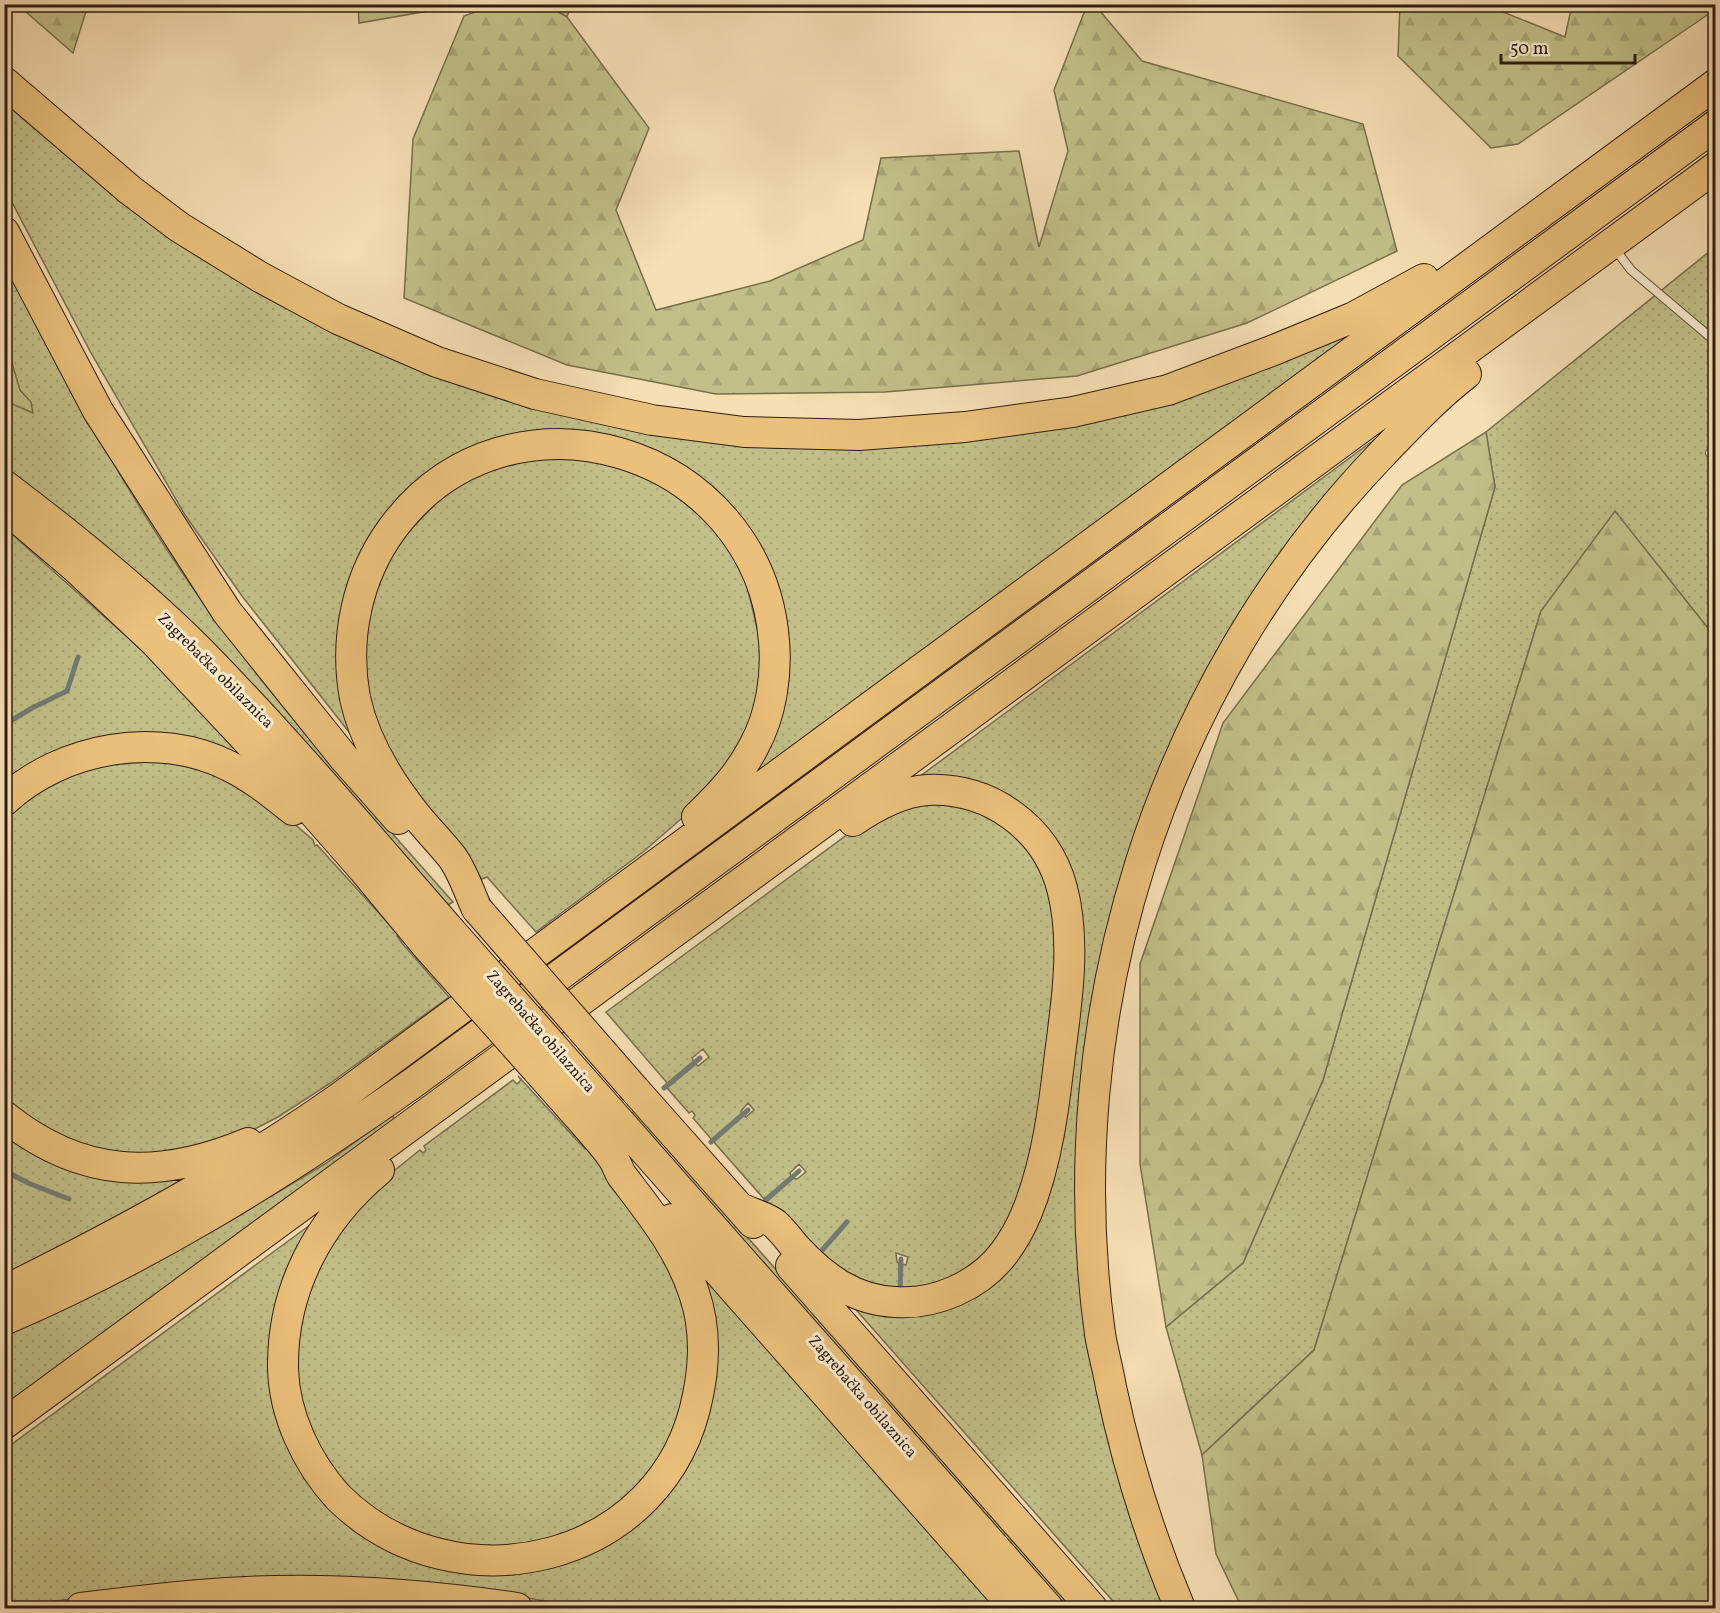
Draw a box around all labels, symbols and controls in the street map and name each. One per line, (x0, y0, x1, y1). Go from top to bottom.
scale bar (1501, 27, 1634, 65)
text: 50 m (1510, 37, 1549, 62)
street label: Zagrebačka obilaznica (152, 608, 278, 734)
street label: Zagrebačka obilaznica (480, 966, 600, 1098)
street label: Zagrebačka obilaznica (802, 1331, 922, 1463)

